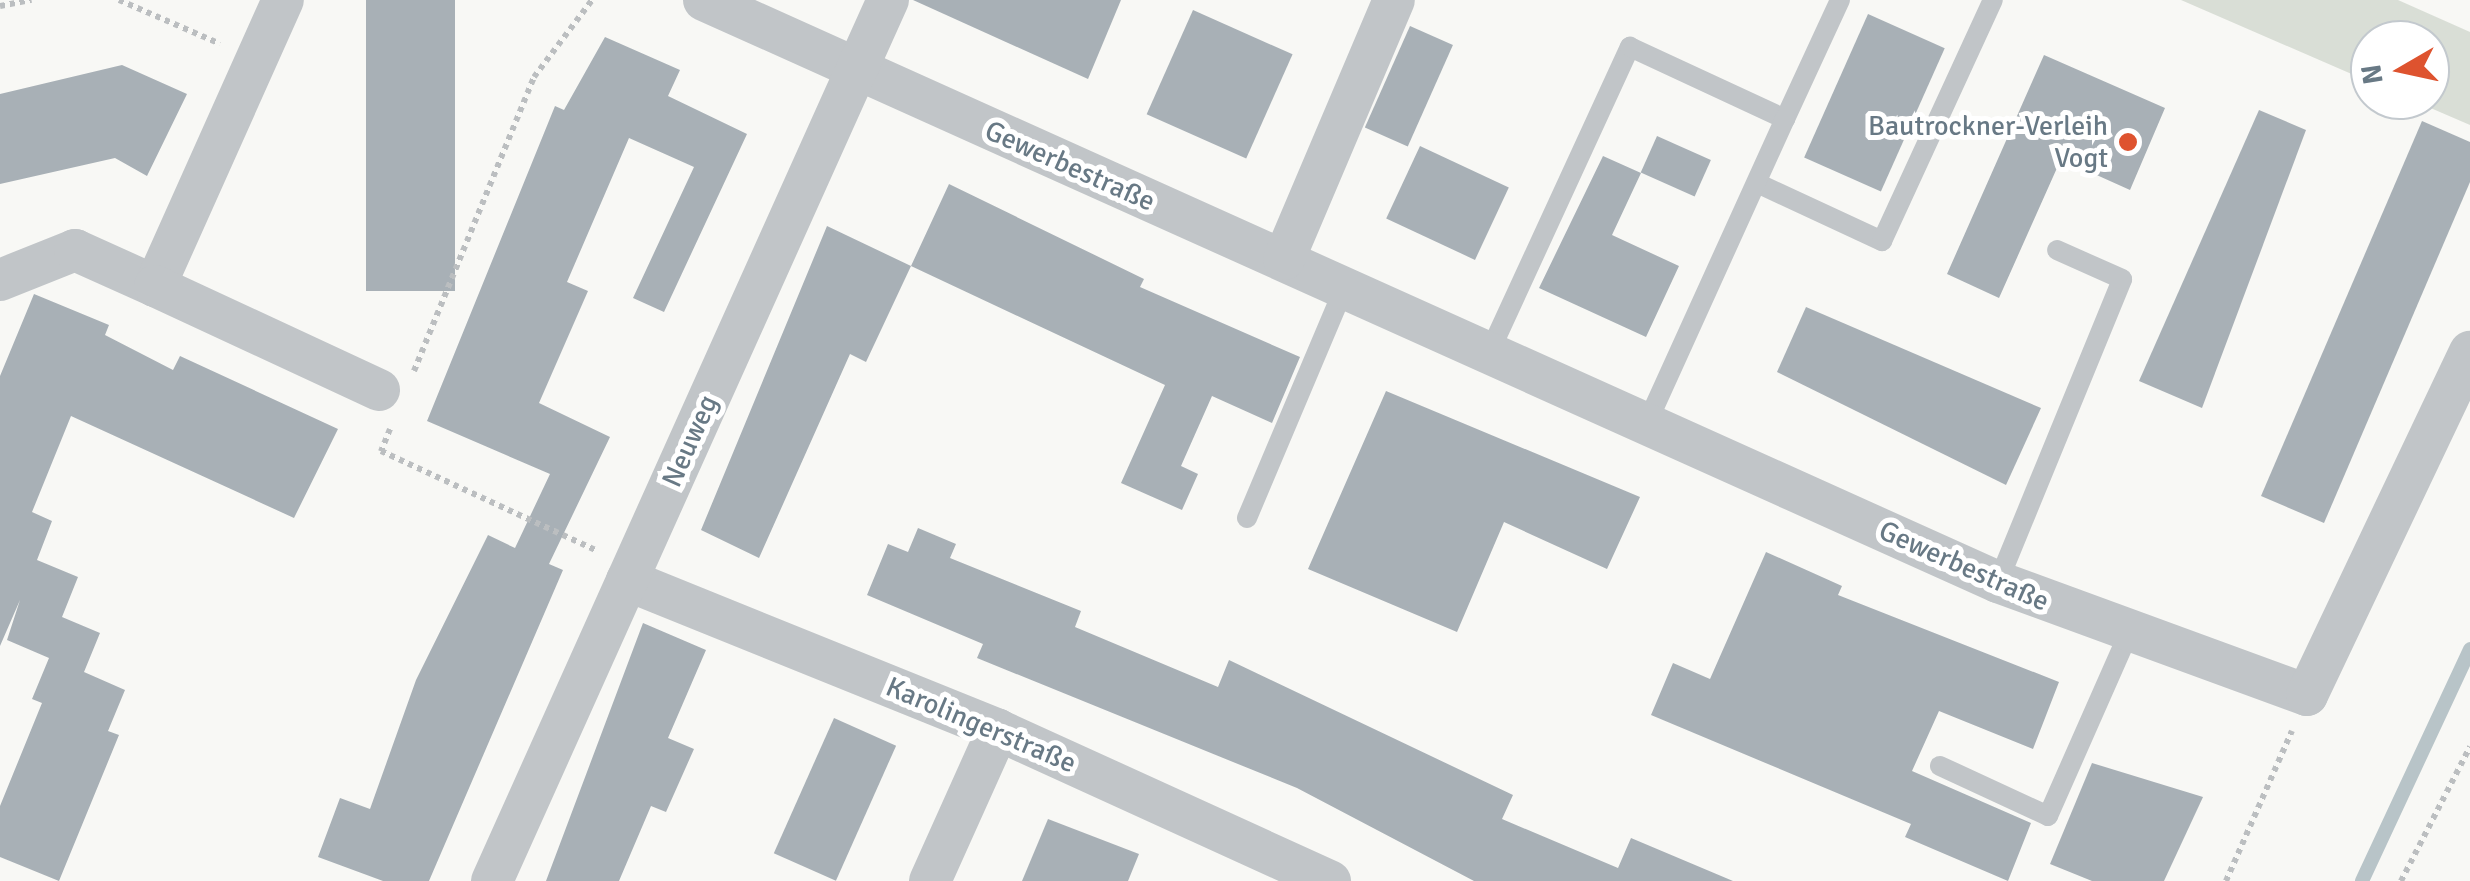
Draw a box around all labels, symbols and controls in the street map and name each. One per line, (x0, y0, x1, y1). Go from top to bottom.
north arrow (2350, 20, 2450, 120)
text: N (2354, 62, 2391, 87)
place label: Bautrockner-Verleih Vogt (1868, 109, 2108, 175)
street label: Gewerbestraße (980, 114, 1160, 218)
marker: Bautrockner-Verleih Vogt (2117, 131, 2139, 153)
street label: Neuweg (655, 390, 725, 492)
street label: Gewerbestraße (1874, 514, 2054, 618)
street label: Karolingerstraße (881, 670, 1081, 780)

